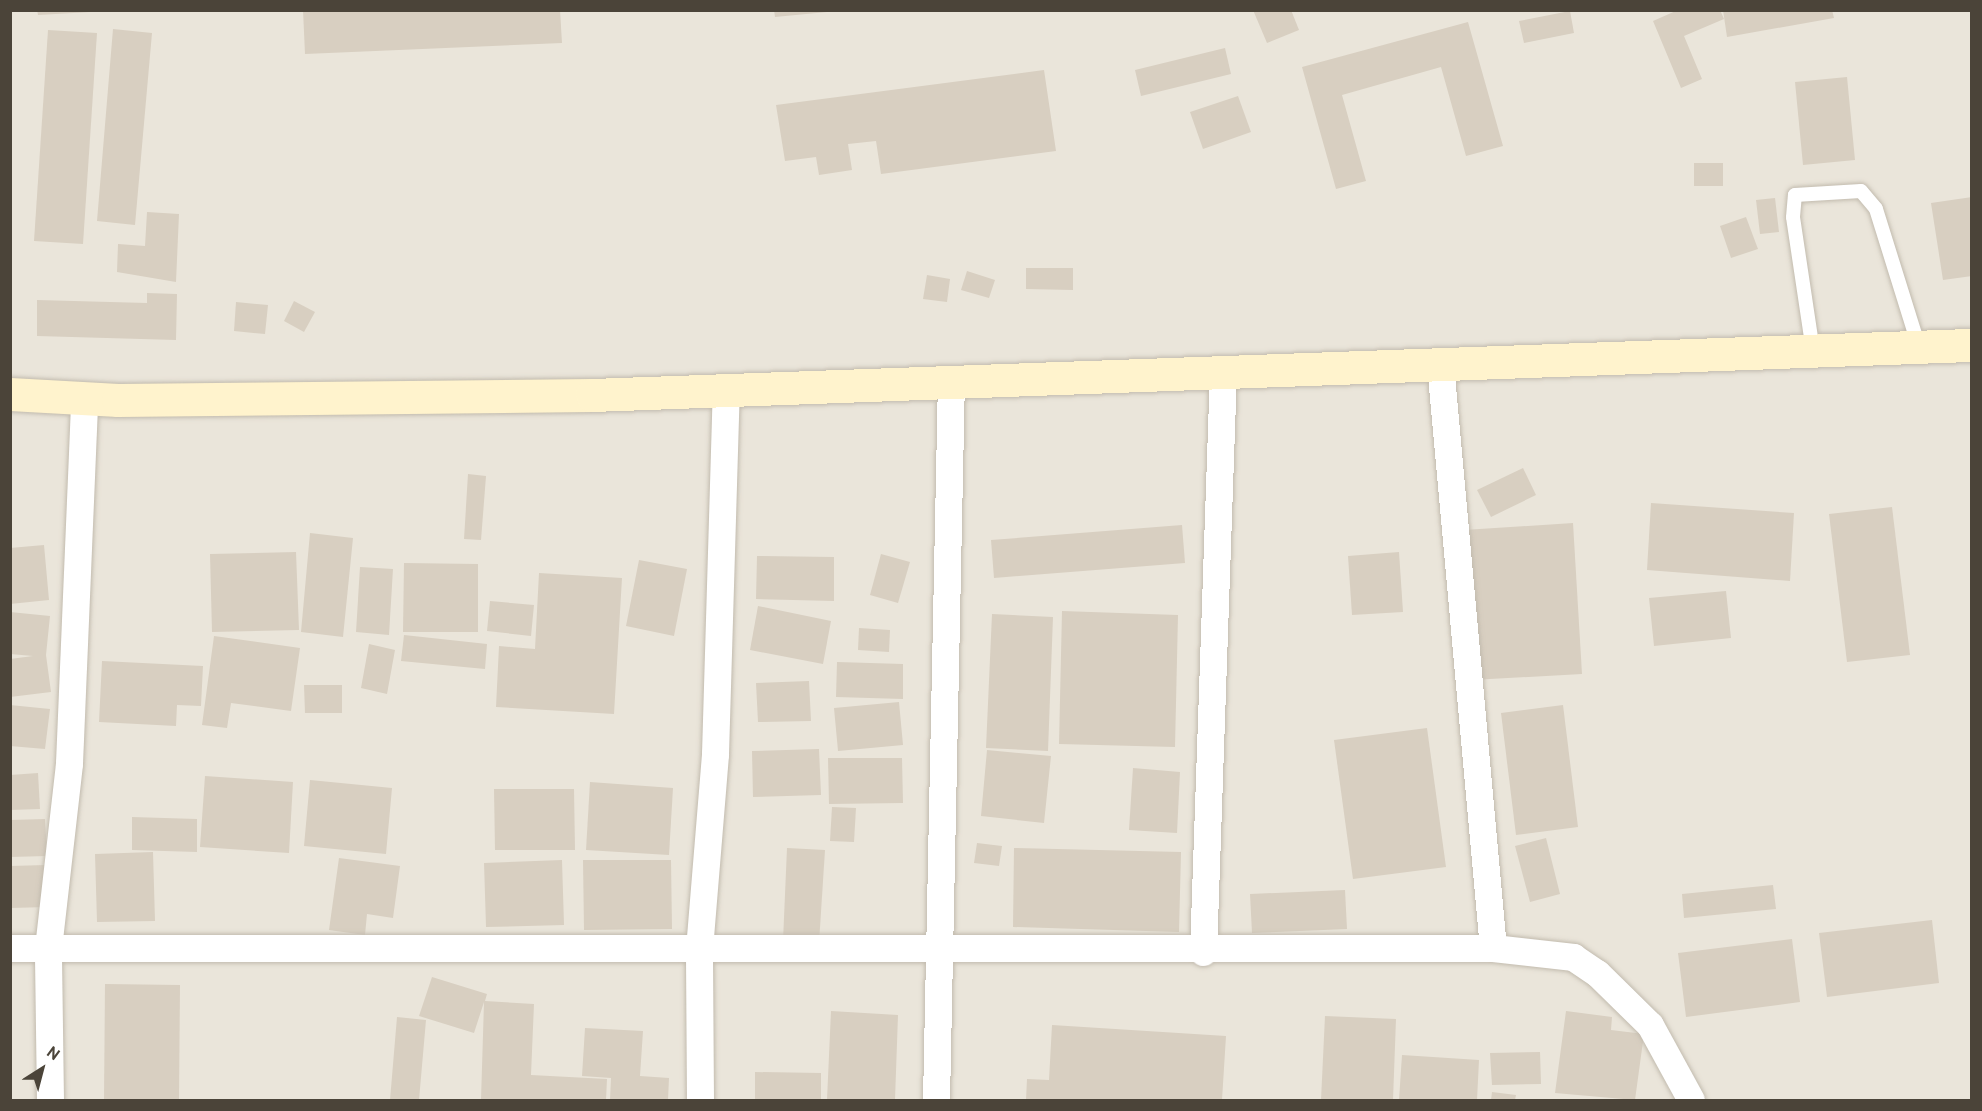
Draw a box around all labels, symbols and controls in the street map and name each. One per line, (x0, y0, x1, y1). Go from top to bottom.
north arrow (12, 1039, 72, 1099)
text: N (42, 1043, 63, 1066)

